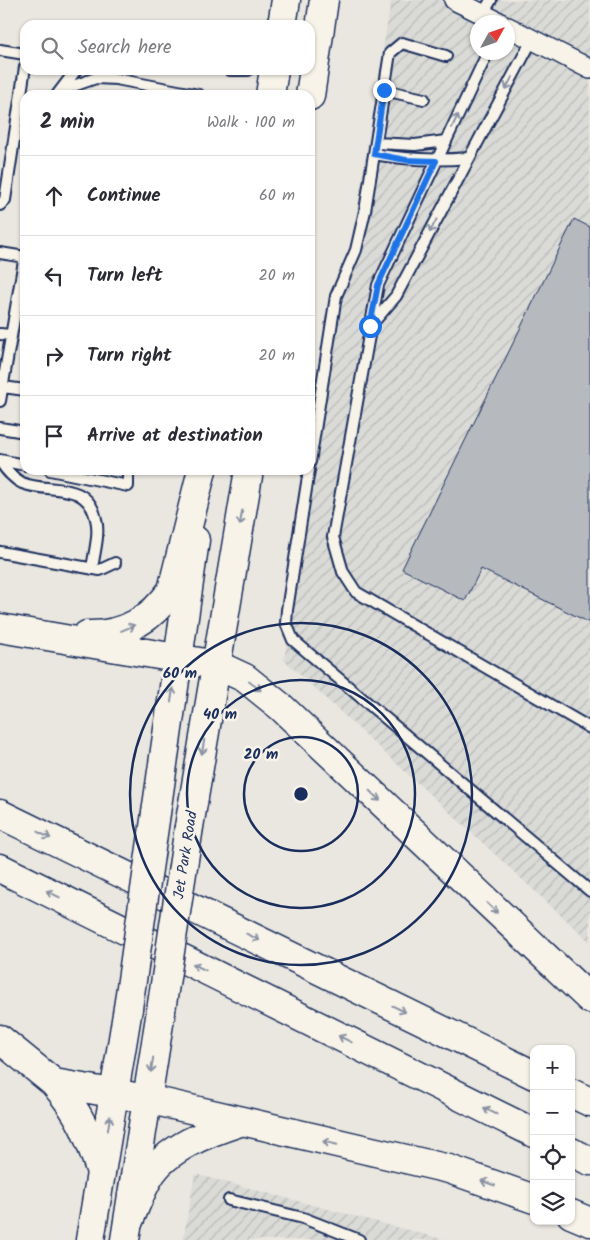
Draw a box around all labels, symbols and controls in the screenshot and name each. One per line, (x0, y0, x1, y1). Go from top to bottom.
north arrow (470, 15, 515, 60)
search box (20, 20, 315, 75)
text: Search here (78, 33, 172, 63)
icon: search (38, 34, 66, 62)
one-way arrow (504, 75, 514, 89)
route end (373, 79, 396, 102)
text: 2 min (40, 106, 95, 139)
text: Walk · 100 m (207, 110, 295, 135)
one-way arrow (451, 114, 461, 129)
text: Continue (87, 181, 160, 211)
icon: ahead (40, 182, 68, 210)
text: 60 m (259, 183, 295, 208)
one-way arrow (428, 218, 437, 233)
text: Turn left (87, 261, 162, 291)
icon: left (40, 262, 68, 290)
text: 20 m (259, 263, 295, 288)
route start (359, 315, 382, 338)
text: Turn right (87, 341, 172, 371)
icon: right (40, 342, 68, 370)
text: 20 m (259, 343, 295, 368)
text: Arrive at destination (87, 421, 263, 451)
icon: arrive (40, 422, 68, 450)
one-way arrow (236, 510, 246, 526)
one-way arrow (120, 622, 135, 632)
text: 60 m (163, 662, 197, 686)
one-way arrow (248, 680, 261, 691)
one-way arrow (167, 688, 177, 704)
text: 40 m (203, 703, 237, 727)
one-way arrow (198, 739, 208, 755)
text: 20 m (244, 743, 278, 767)
centre of rings (292, 785, 310, 803)
one-way arrow (368, 790, 381, 802)
street label: Jet Park Road (167, 809, 205, 901)
one-way arrow (36, 831, 51, 840)
one-way arrow (46, 889, 61, 899)
one-way arrow (486, 902, 499, 914)
one-way arrow (245, 933, 260, 942)
one-way arrow (192, 962, 207, 971)
one-way arrow (391, 1004, 406, 1014)
one-way arrow (337, 1034, 352, 1044)
map controls (530, 1045, 575, 1225)
button: + (530, 1045, 575, 1090)
one-way arrow (147, 1057, 157, 1073)
button: − (530, 1090, 575, 1135)
one-way arrow (483, 1106, 498, 1115)
one-way arrow (104, 1115, 114, 1131)
button: locate (530, 1135, 575, 1180)
one-way arrow (323, 1138, 339, 1147)
one-way arrow (480, 1177, 496, 1187)
button: layers (530, 1180, 575, 1225)

